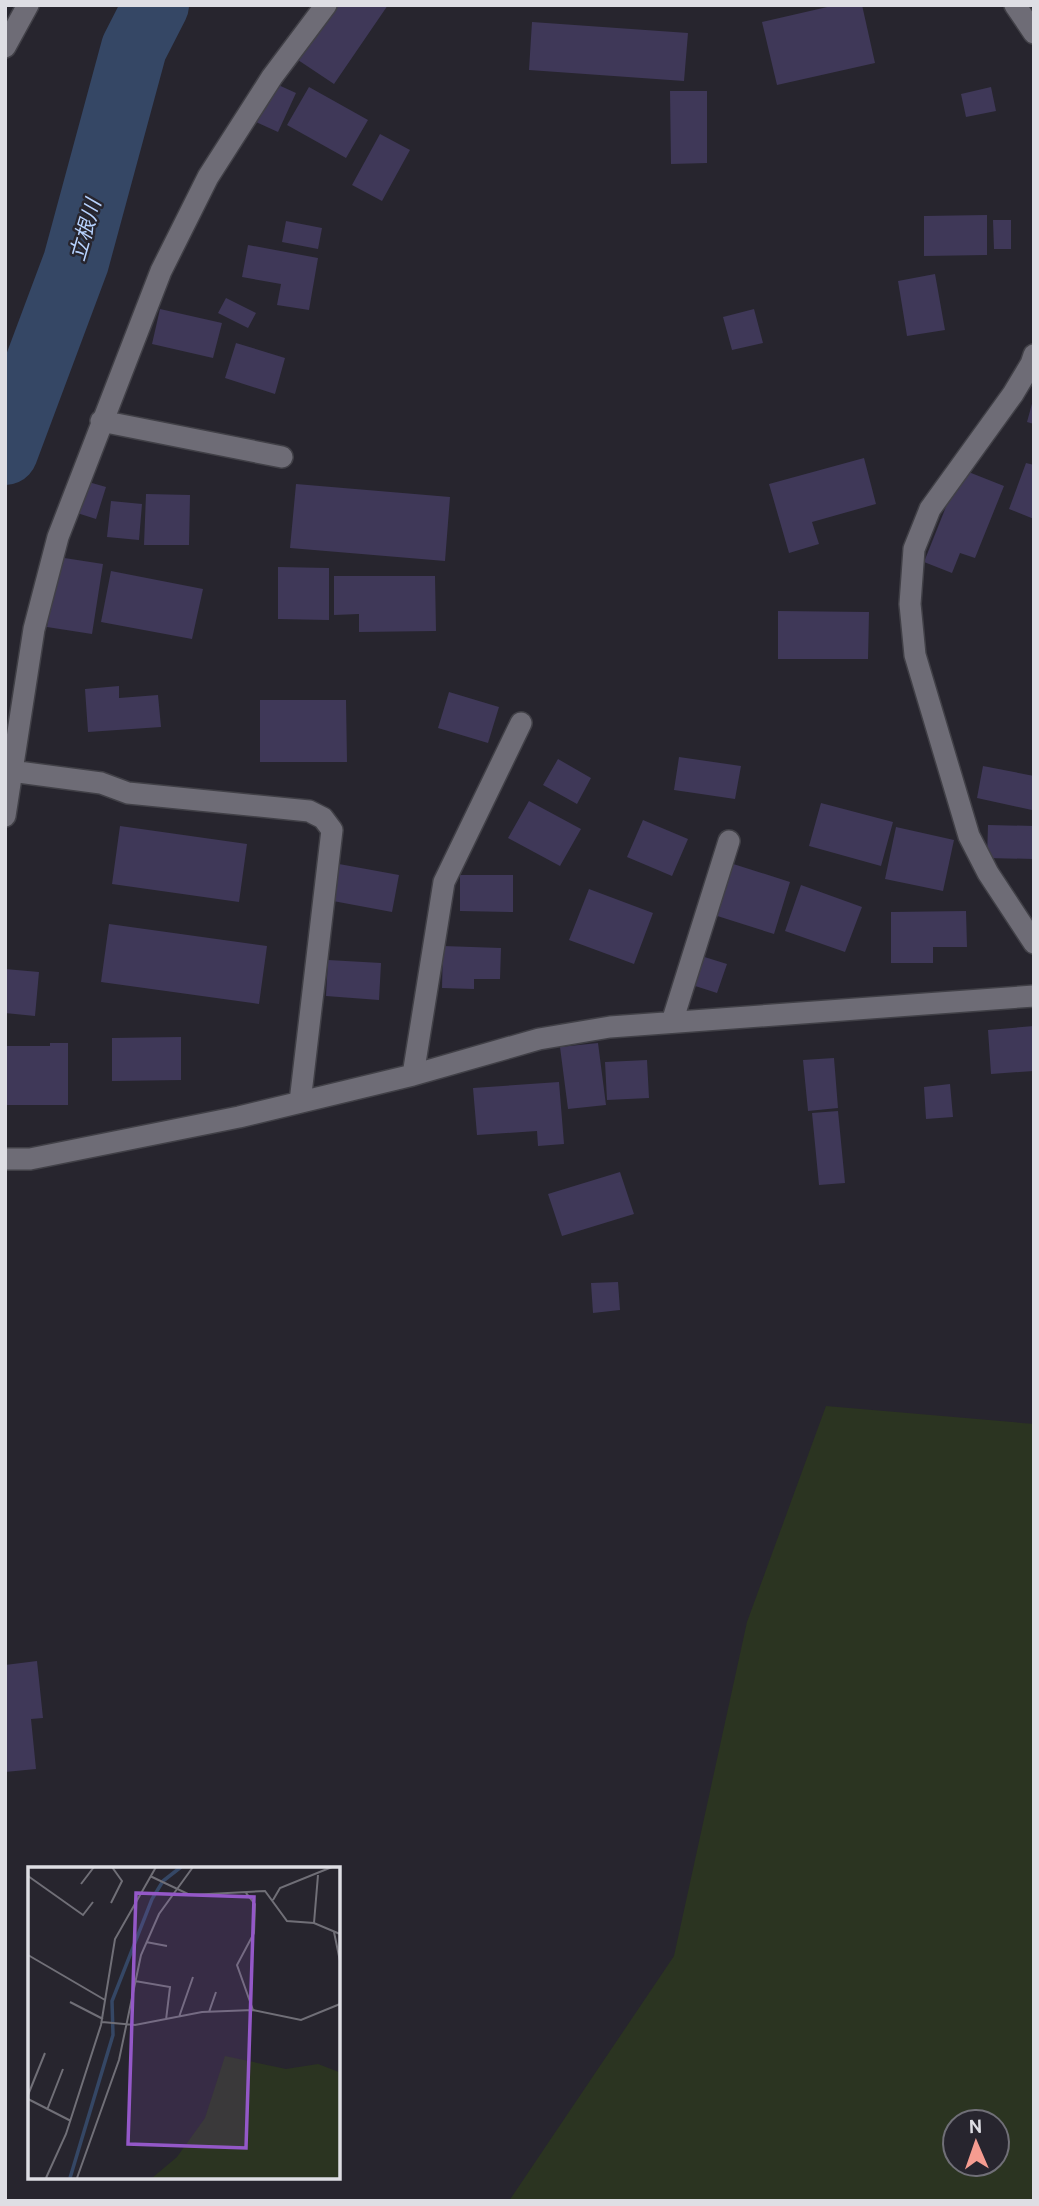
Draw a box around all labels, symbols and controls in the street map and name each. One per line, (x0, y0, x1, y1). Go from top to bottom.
water label: 立根川 (64, 194, 106, 264)
inset map (28, 1867, 340, 2178)
north arrow (941, 2108, 1011, 2178)
text: N (968, 2115, 983, 2138)

